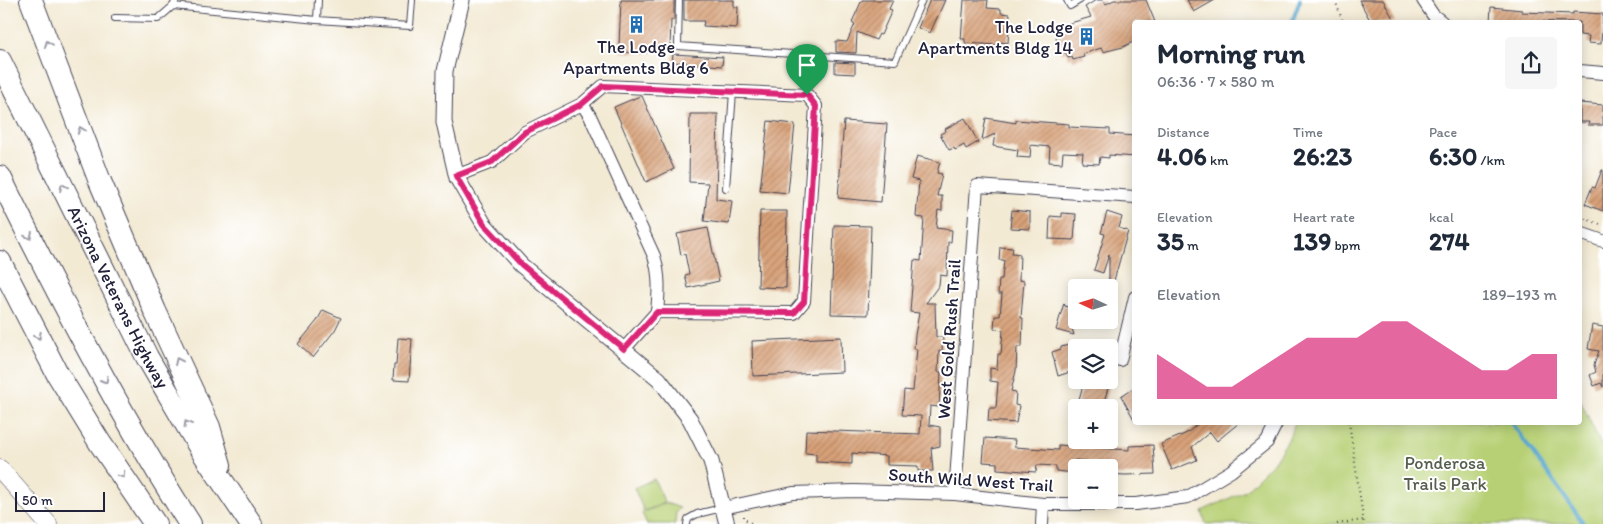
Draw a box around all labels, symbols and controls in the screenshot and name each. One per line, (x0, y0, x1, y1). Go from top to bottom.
building icon: The Lodge Apartments Bldg 6 (626, 14, 646, 34)
place label: The Lodge Apartments Bldg 14 (918, 16, 1073, 59)
building icon: The Lodge Apartments Bldg 14 (1077, 27, 1097, 47)
place label: The Lodge Apartments Bldg 6 (563, 36, 709, 79)
text: Morning run (1157, 36, 1305, 70)
button: share (1505, 37, 1557, 89)
one-way arrow (44, 40, 54, 49)
pin (786, 44, 828, 95)
icon: arrive (793, 51, 821, 79)
text: 06:36 · 7 × 580 m (1157, 72, 1275, 91)
text: Distance (1157, 124, 1209, 141)
text: Time (1293, 124, 1323, 141)
text: Pace (1429, 124, 1457, 141)
one-way arrow (76, 127, 86, 135)
text: 4.06 (1157, 141, 1207, 171)
text: 26:23 (1293, 141, 1352, 171)
text: 6:30 (1429, 141, 1477, 171)
text: km (1207, 152, 1228, 169)
text: /km (1477, 152, 1505, 169)
one-way arrow (59, 183, 69, 192)
street label: Arizona Veterans Highway (63, 202, 174, 393)
text: Elevation (1157, 209, 1213, 226)
text: Heart rate (1293, 209, 1355, 226)
text: kcal (1429, 209, 1454, 226)
text: 35 (1157, 226, 1184, 256)
text: 139 (1293, 226, 1331, 256)
text: 274 (1429, 226, 1470, 256)
one-way arrow (23, 231, 33, 240)
text: m (1184, 237, 1199, 254)
text: bpm (1331, 237, 1360, 254)
street label: West Gold Rush Trail (932, 258, 966, 420)
north arrow (1068, 279, 1118, 329)
map controls (1068, 279, 1118, 509)
text: Elevation (1157, 285, 1221, 304)
text: 189–193 m (1482, 285, 1557, 304)
one-way arrow (32, 331, 42, 340)
button: layers (1068, 339, 1118, 389)
one-way arrow (174, 357, 184, 366)
one-way arrow (99, 374, 109, 383)
button: + (1068, 399, 1118, 449)
one-way arrow (183, 420, 193, 429)
park label: Ponderosa Trails Park (1403, 452, 1487, 495)
button: − (1068, 459, 1118, 509)
street label: South Wild West Trail (888, 463, 1054, 497)
one-way arrow (116, 470, 125, 479)
scale bar (15, 489, 105, 512)
text: 50 m (22, 492, 53, 509)

